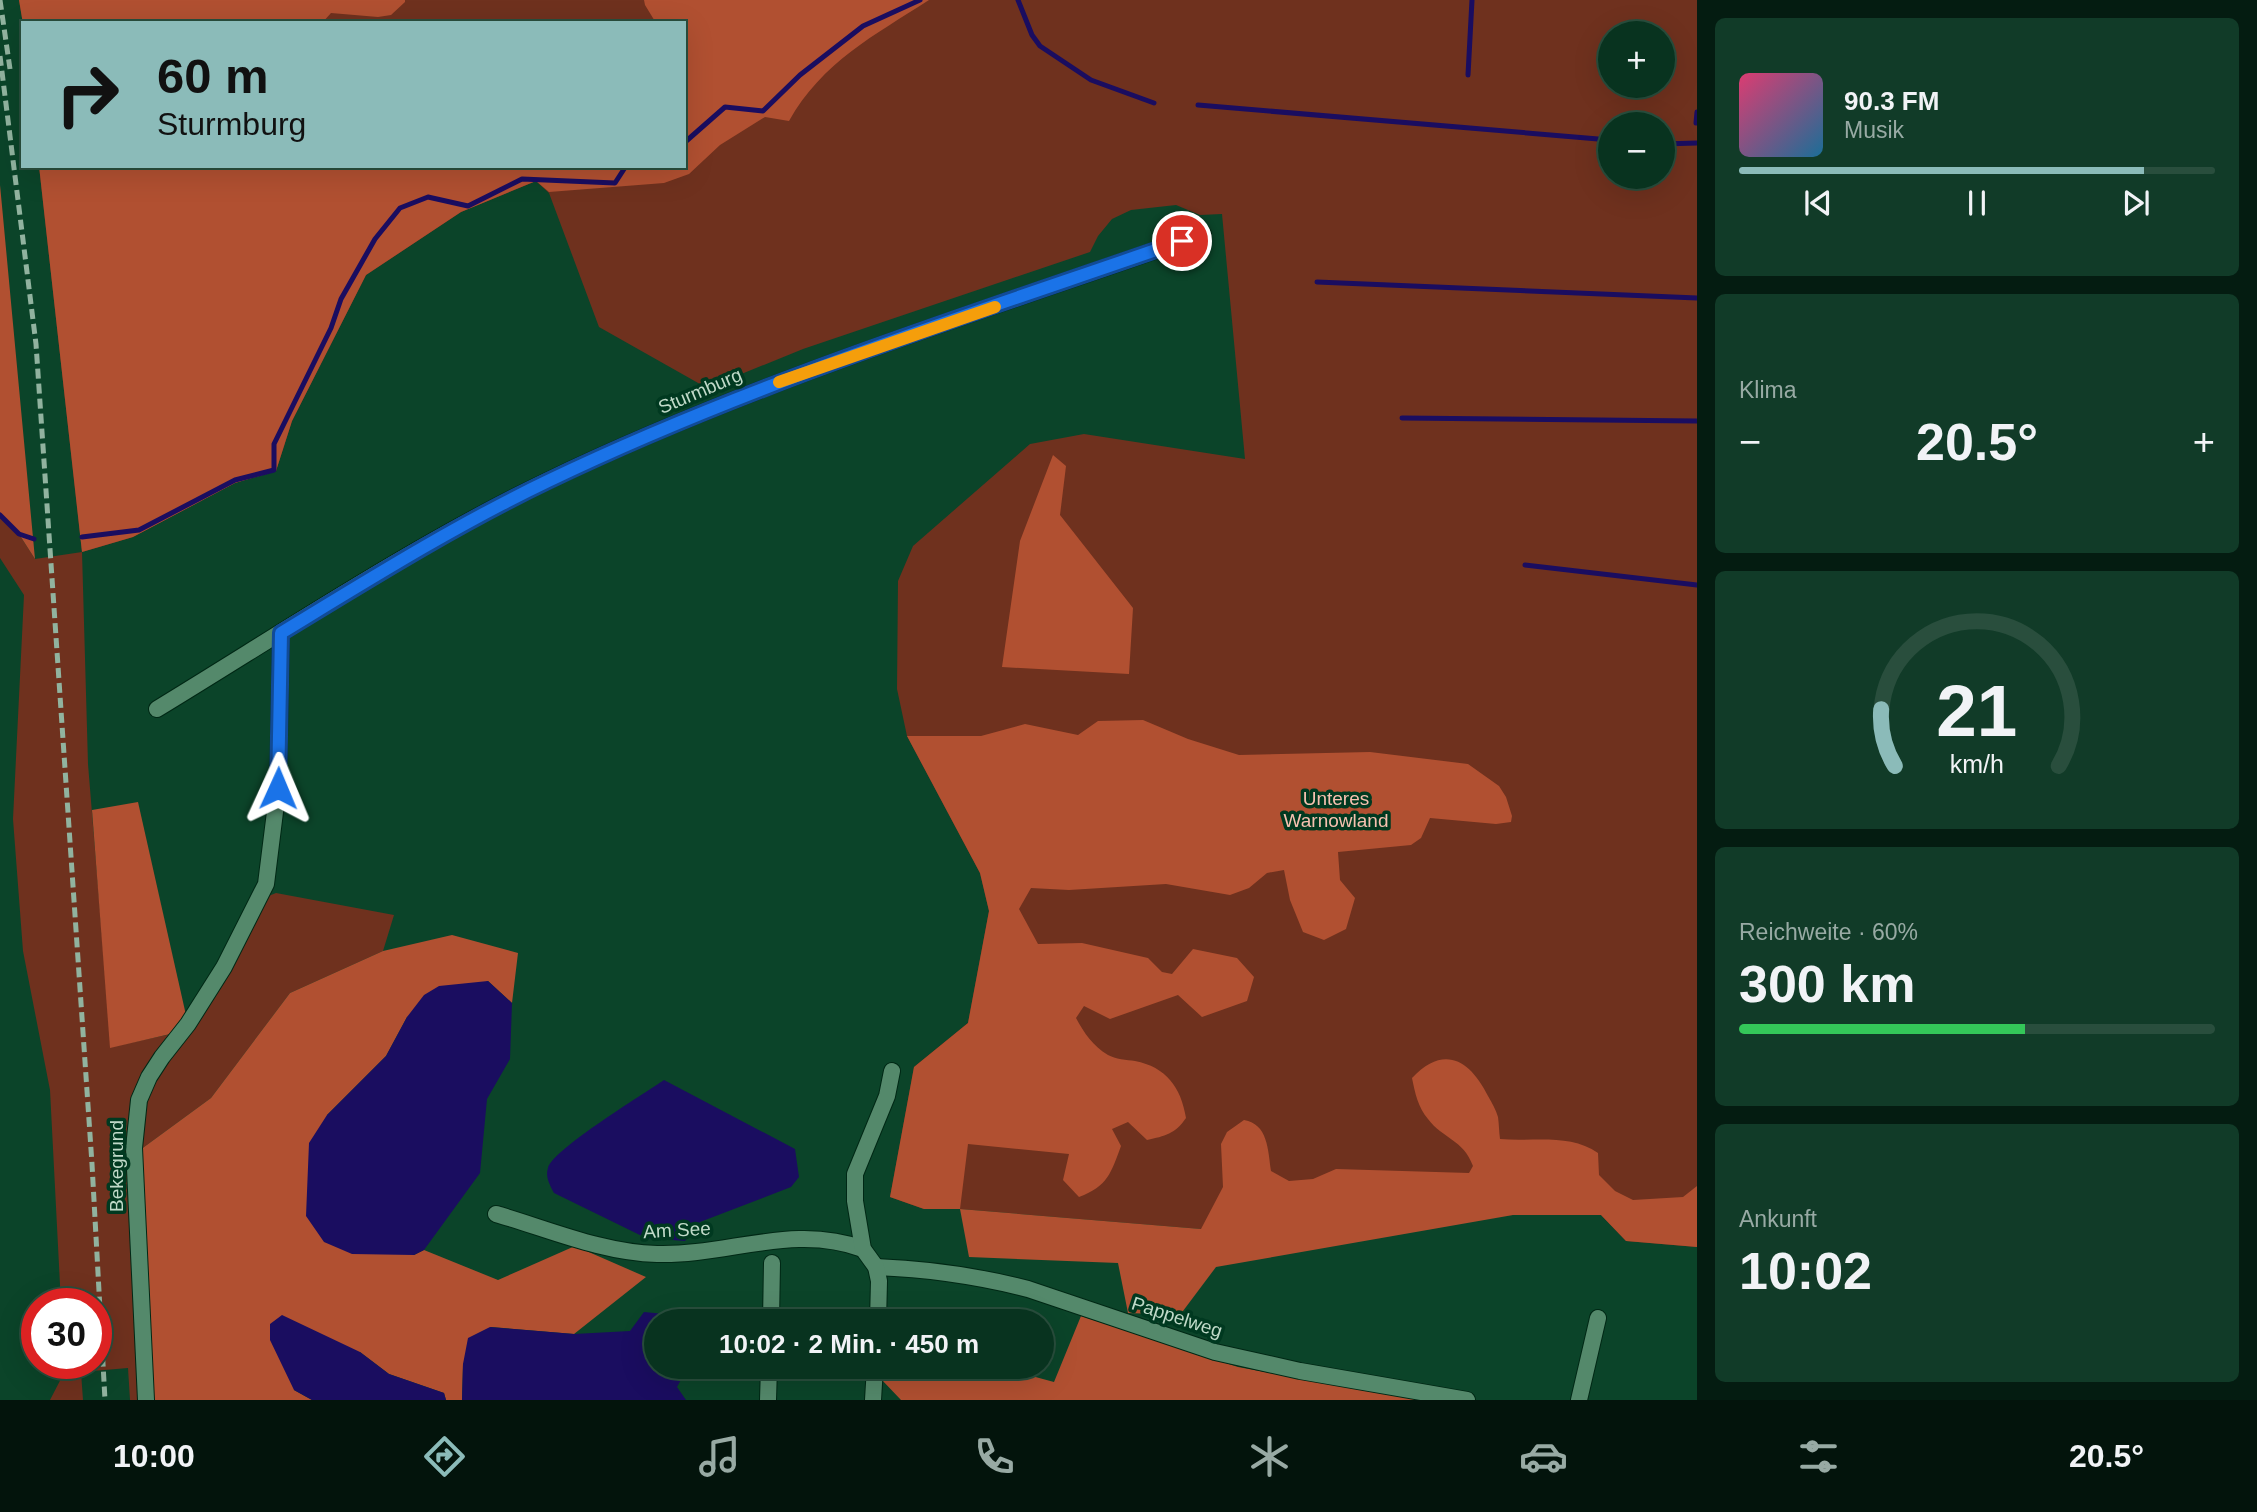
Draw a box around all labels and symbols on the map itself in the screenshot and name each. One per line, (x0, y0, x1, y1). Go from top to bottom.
pin (1152, 211, 1212, 271)
street label: Sturmburg (655, 364, 745, 418)
position arrow (241, 751, 315, 825)
park label: Unteres Warnowland (1284, 788, 1388, 831)
street label: Bekegrund (106, 1120, 127, 1212)
street label: Am See (643, 1218, 711, 1242)
speed limit sign: 30 (21, 1288, 112, 1379)
street label: Pappelweg (1129, 1292, 1225, 1342)

